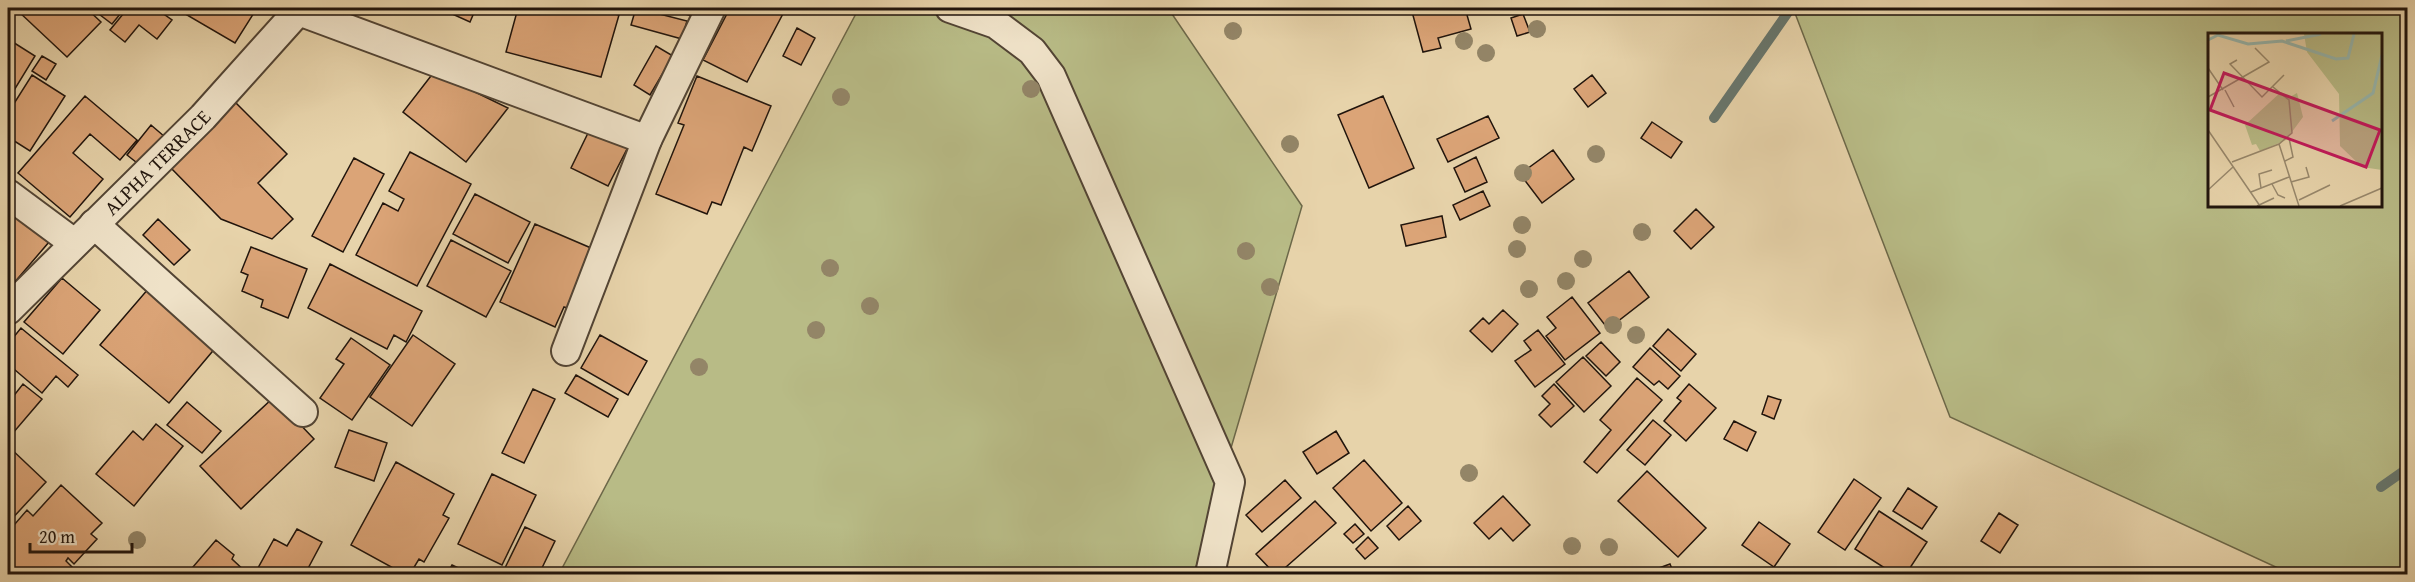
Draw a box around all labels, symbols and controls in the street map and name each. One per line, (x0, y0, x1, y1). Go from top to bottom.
inset map (2208, 33, 2382, 207)
street label: ALPHA TERRACE (97, 103, 217, 221)
scale bar (30, 516, 132, 554)
text: 20 m (39, 523, 75, 550)

